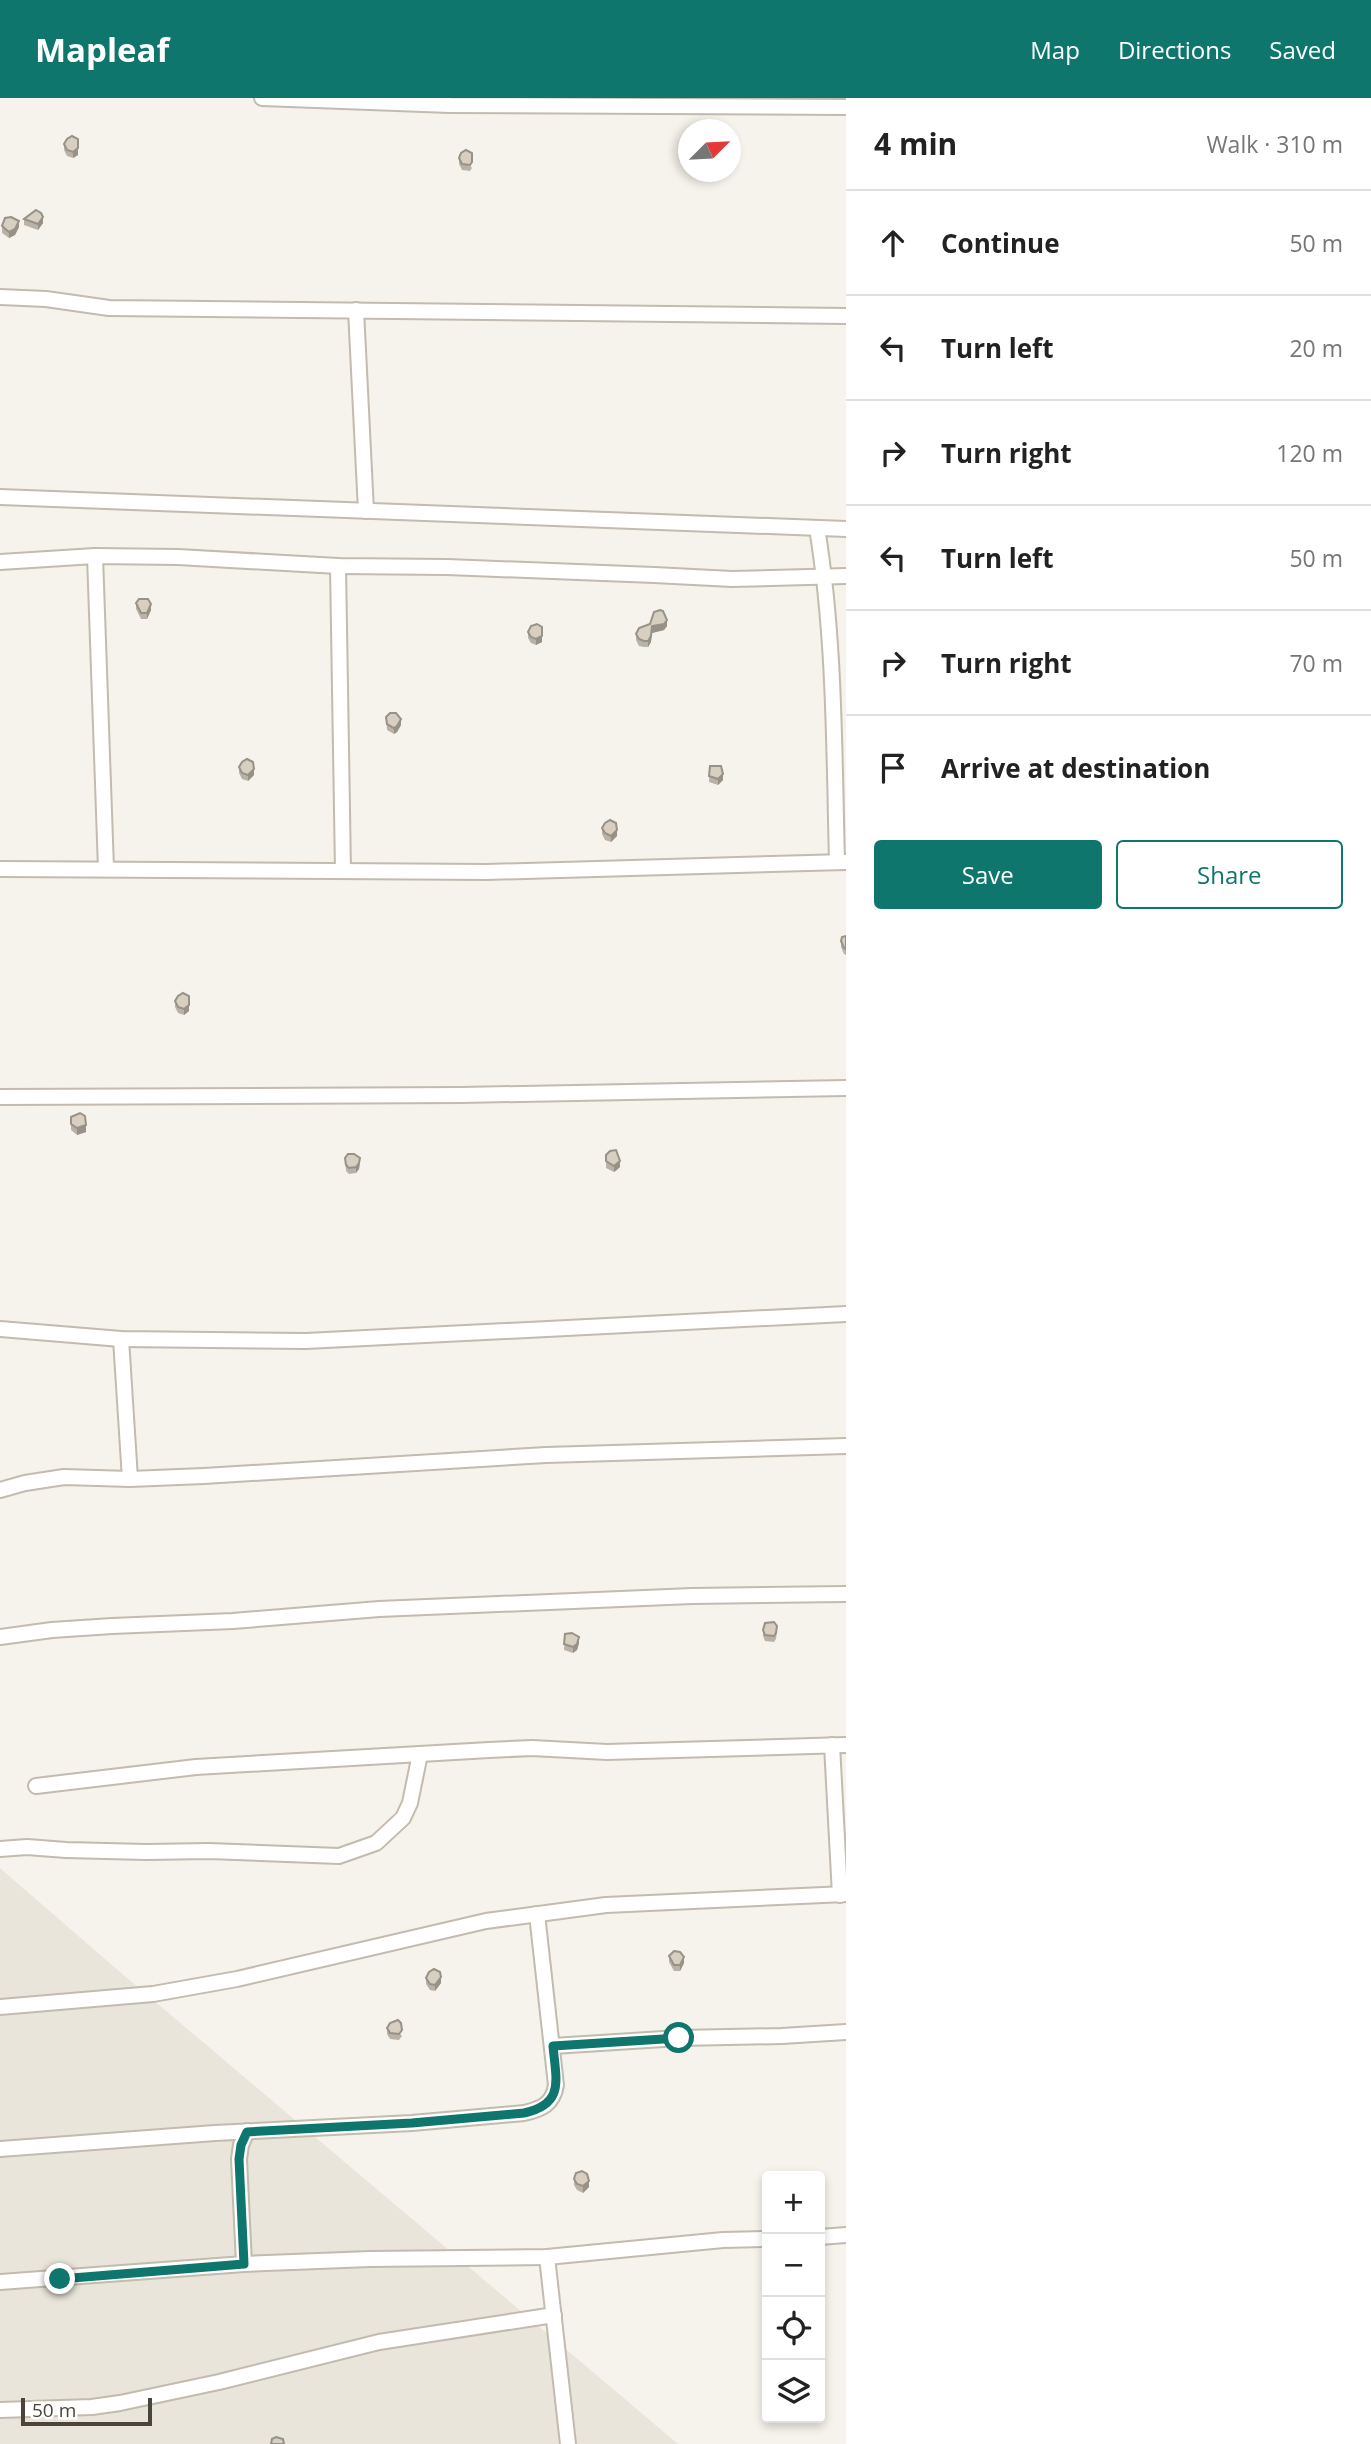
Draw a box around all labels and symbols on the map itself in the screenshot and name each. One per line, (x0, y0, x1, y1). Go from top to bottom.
north arrow (678, 119, 741, 182)
route start (663, 2022, 694, 2053)
route end (44, 2263, 75, 2294)
scale bar (21, 2395, 152, 2427)

